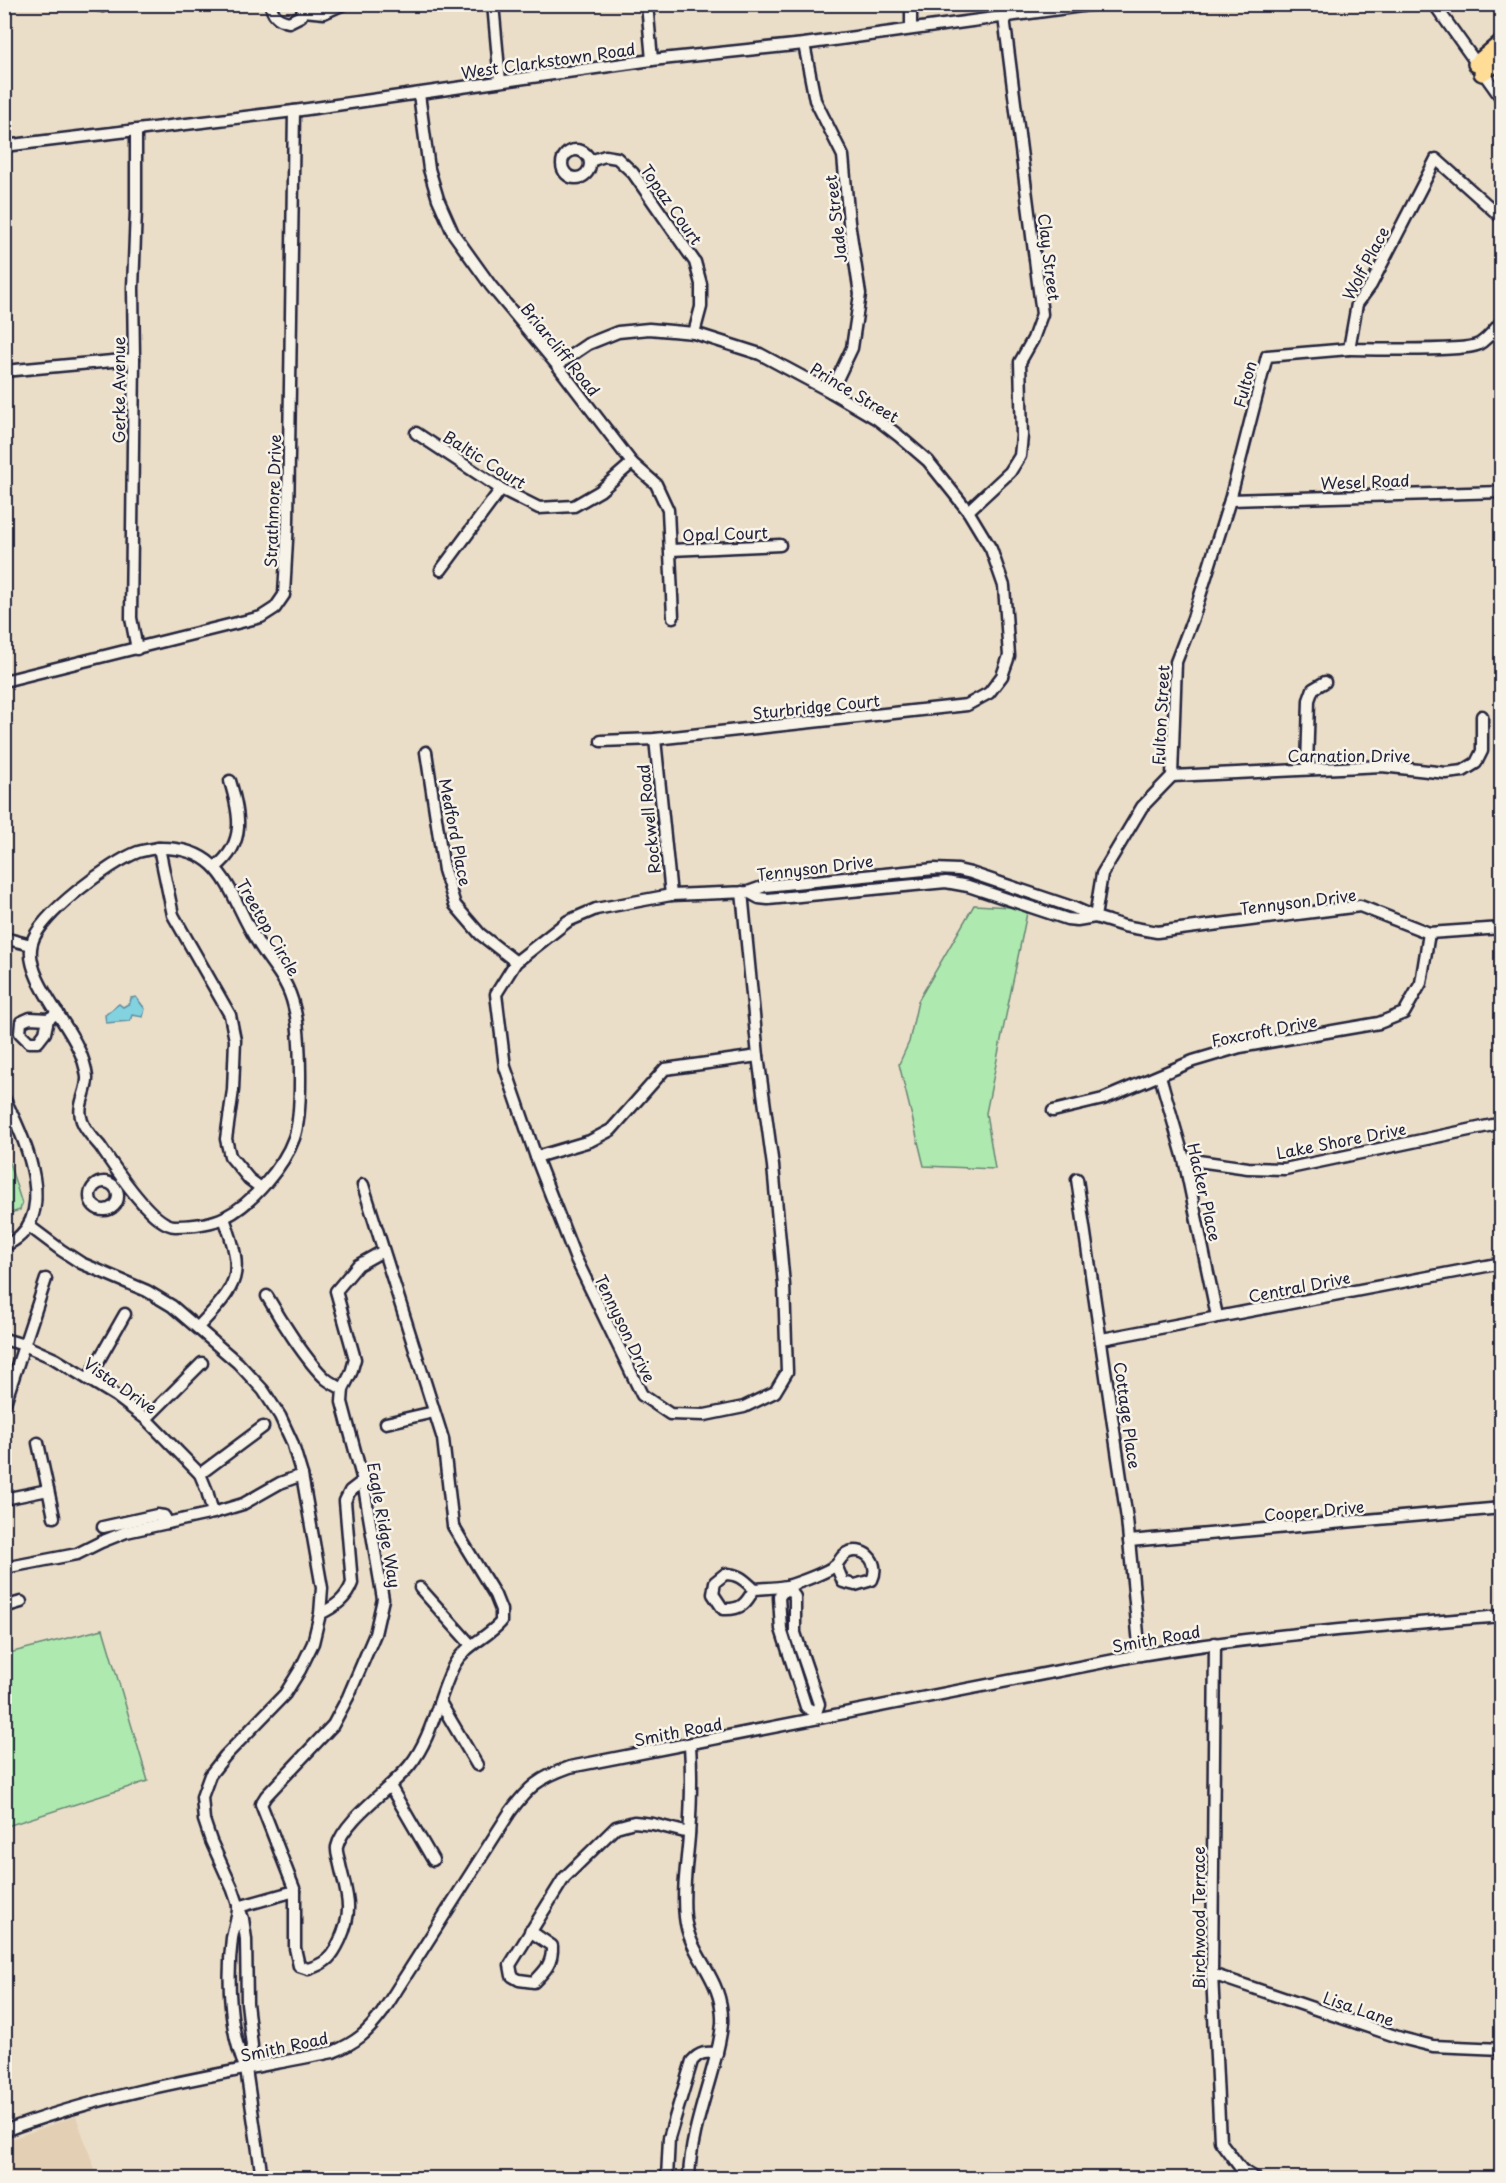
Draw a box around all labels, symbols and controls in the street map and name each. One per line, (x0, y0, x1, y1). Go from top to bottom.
street label: West Clarkstown Road (459, 36, 637, 84)
street label: Topaz Court (635, 159, 709, 250)
street label: Jade Street (818, 173, 852, 264)
street label: Clay Street (1033, 212, 1067, 302)
street label: Wolf Place (1336, 222, 1394, 304)
street label: Briarcliff Road (516, 297, 606, 401)
street label: Gerke Avenue (106, 336, 130, 443)
street label: Prince Street (806, 356, 904, 428)
street label: Fulton (1226, 358, 1262, 410)
street label: Baltic Court (439, 424, 532, 494)
street label: Strathmore Drive (258, 434, 286, 568)
street label: Wesel Road (1320, 467, 1410, 495)
street label: Opal Court (682, 519, 769, 546)
street label: Fulton Street (1145, 664, 1175, 766)
street label: Sturbridge Court (751, 687, 881, 725)
street label: Carnation Drive (1288, 743, 1410, 767)
street label: Rockwell Road (630, 763, 666, 875)
street label: Medford Place (434, 776, 478, 888)
street label: Tennyson Drive (756, 848, 874, 886)
street label: Treetop Circle (231, 874, 307, 980)
street label: Tennyson Drive (1239, 882, 1357, 920)
street label: Foxcroft Drive (1209, 1008, 1319, 1052)
street label: Lake Shore Drive (1274, 1116, 1408, 1164)
street label: Hacker Place (1182, 1141, 1228, 1243)
street label: Central Drive (1246, 1264, 1352, 1308)
street label: Tennyson Drive (590, 1270, 662, 1386)
street label: Vista Drive (79, 1351, 163, 1419)
street label: Cottage Place (1109, 1360, 1147, 1470)
street label: Eagle Ridge Way (362, 1460, 408, 1590)
street label: Cooper Drive (1263, 1494, 1365, 1526)
street label: Smith Road (1110, 1618, 1202, 1658)
street label: Smith Road (632, 1711, 724, 1751)
street label: Birchwood Terrace (1186, 1846, 1210, 1990)
street label: Lisa Lane (1320, 1985, 1398, 2031)
street label: Smith Road (238, 2025, 330, 2067)

